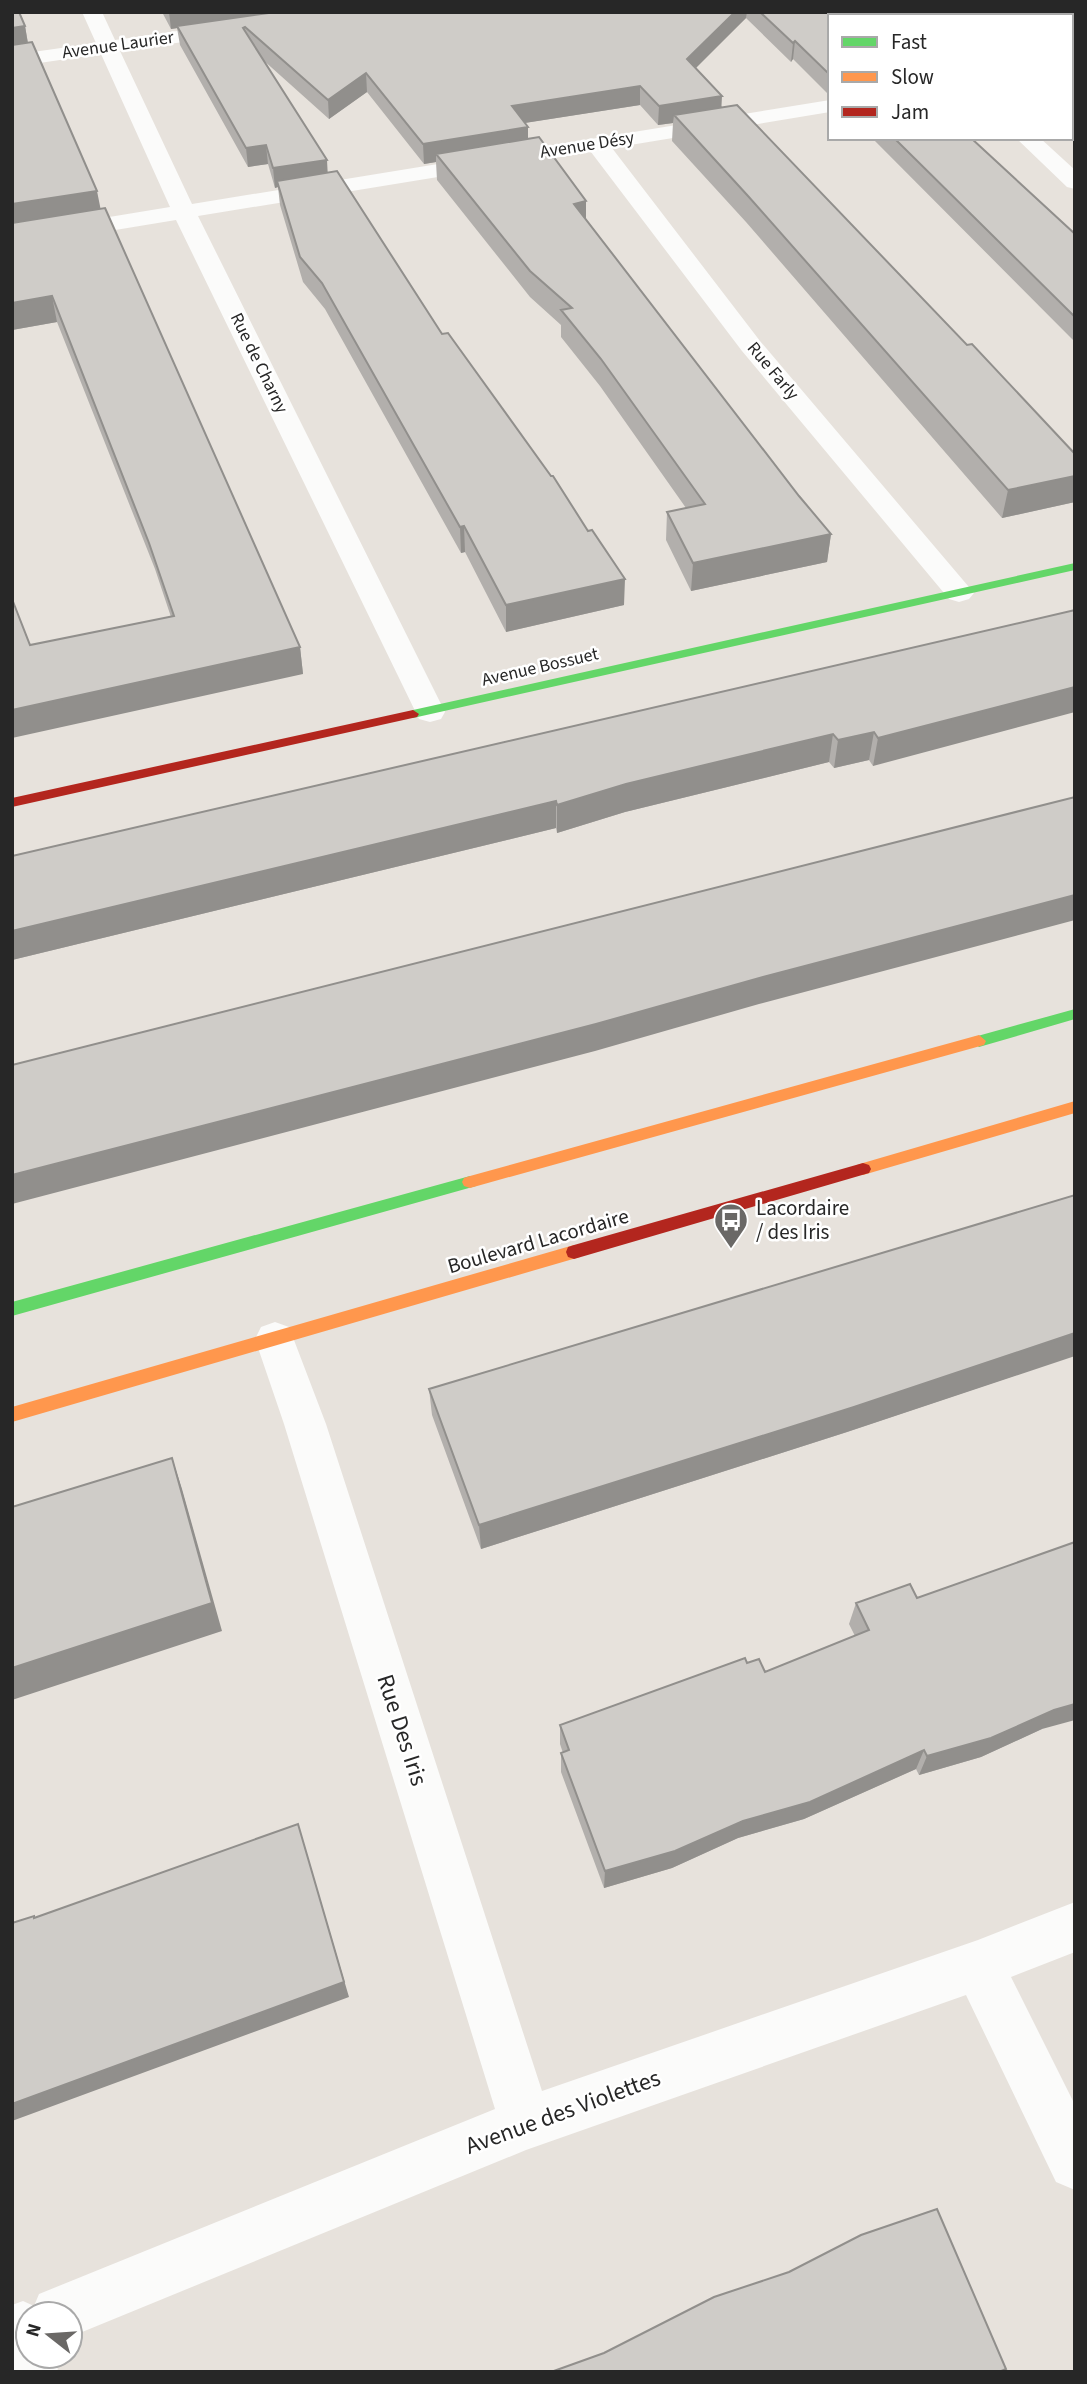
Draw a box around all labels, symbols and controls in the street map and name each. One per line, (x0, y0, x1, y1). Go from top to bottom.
legend (828, 14, 1073, 140)
street label: Avenue Laurier (61, 25, 176, 65)
text: Fast (891, 27, 927, 57)
text: Slow (891, 62, 934, 92)
text: Jam (891, 97, 929, 127)
street label: Avenue Désy (538, 125, 636, 165)
street label: Rue de Charny (224, 309, 294, 418)
street label: Rue Farly (741, 336, 805, 406)
street label: Avenue Bossuet (479, 641, 601, 693)
place label: Lacordaire / des Iris (756, 1193, 849, 1247)
street label: Boulevard Lacordaire (444, 1201, 632, 1281)
bus stop icon: Lacordaire / des Iris (712, 1201, 750, 1250)
street label: Rue Des Iris (368, 1670, 436, 1790)
street label: Avenue des Violettes (461, 2060, 665, 2164)
north arrow (14, 2300, 84, 2370)
text: N (19, 2320, 49, 2340)

